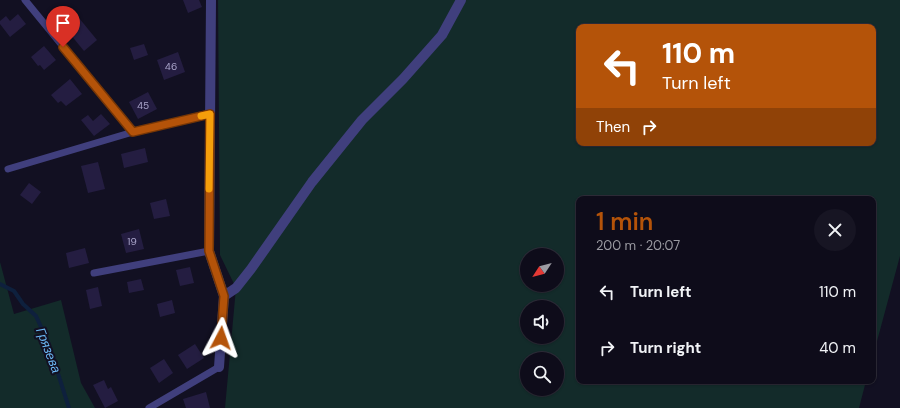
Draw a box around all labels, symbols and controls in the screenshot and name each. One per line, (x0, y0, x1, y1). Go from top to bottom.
pin (46, 6, 80, 47)
icon: arrive (52, 12, 74, 34)
text: 110 m (662, 35, 735, 72)
icon: left (596, 40, 648, 92)
house number: 46 (165, 60, 177, 73)
text: Turn left (662, 71, 731, 95)
house number: 45 (137, 99, 149, 112)
icon: right (638, 116, 660, 138)
text: Then (596, 117, 630, 137)
text: 1 min (596, 206, 653, 237)
button: close (814, 209, 856, 251)
house number: 19 (127, 235, 137, 248)
text: 200 m · 20:07 (596, 237, 680, 254)
north arrow (520, 248, 564, 292)
map controls (520, 248, 564, 396)
icon: left (596, 281, 618, 303)
text: Turn left (630, 282, 691, 302)
text: 110 m (819, 282, 856, 302)
button: sound (520, 300, 564, 344)
position arrow (200, 317, 242, 359)
water label: Грязева (32, 325, 65, 375)
icon: right (596, 337, 618, 359)
text: Turn right (630, 338, 701, 358)
text: 40 m (819, 338, 856, 358)
button: search (520, 352, 564, 396)

